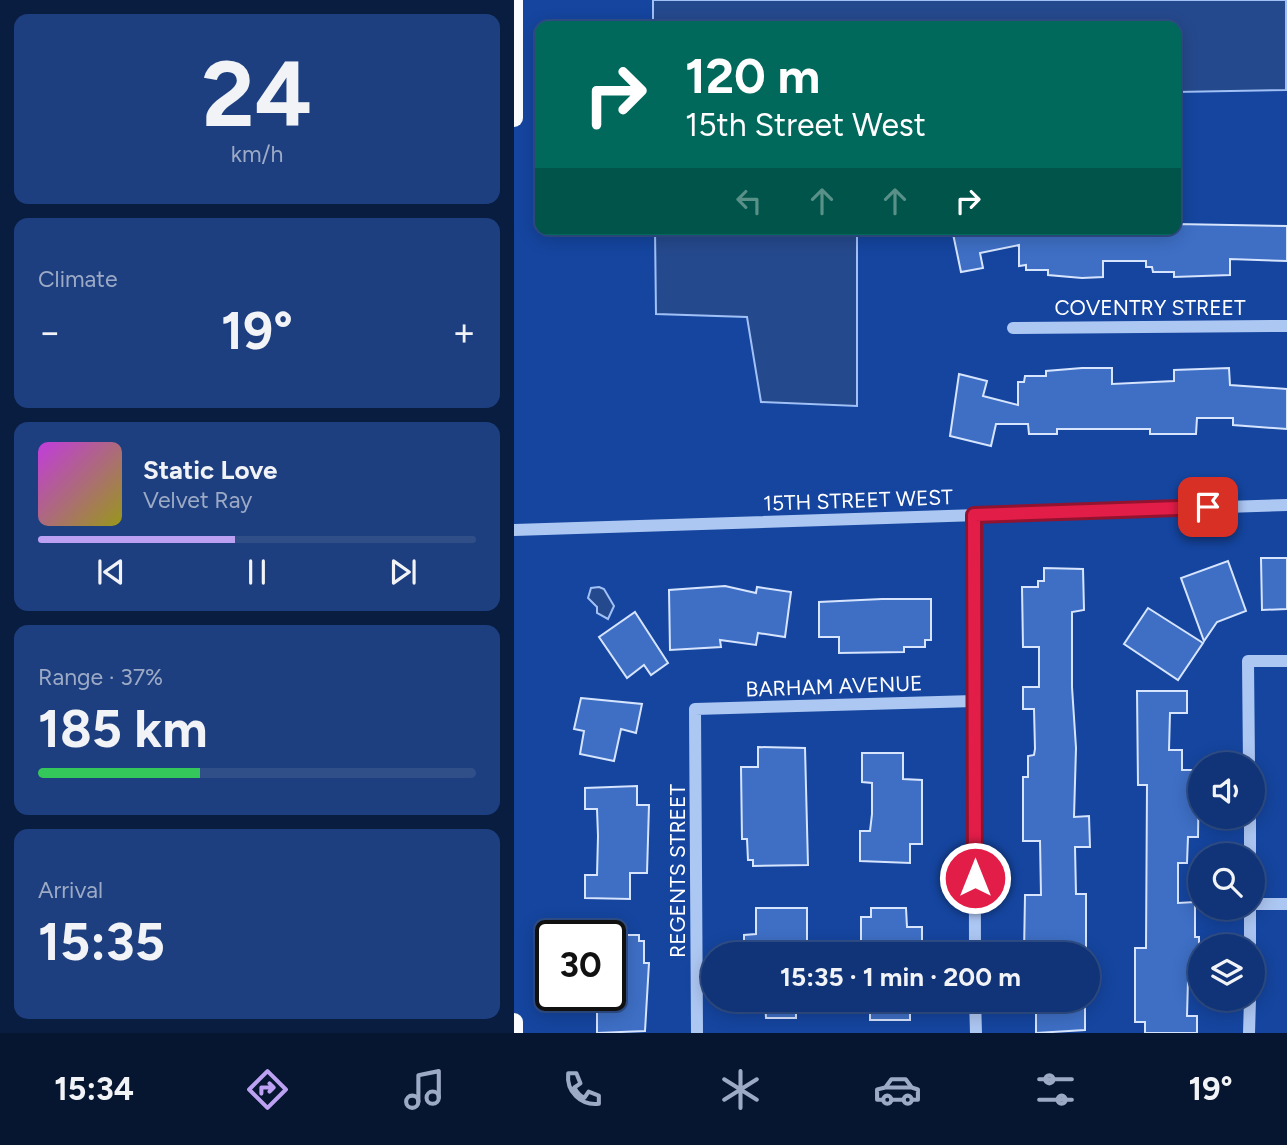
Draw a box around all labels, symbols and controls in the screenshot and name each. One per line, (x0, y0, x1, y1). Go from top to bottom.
text: 24 (202, 40, 312, 149)
text: 120 m (685, 46, 820, 105)
icon: right (570, 49, 661, 140)
text: 15th Street West (685, 106, 926, 144)
text: km/h (231, 140, 283, 168)
icon: left (730, 182, 768, 220)
icon: ahead (803, 182, 841, 220)
icon: ahead (876, 182, 914, 220)
icon: right (949, 182, 987, 220)
text: Climate (38, 265, 117, 293)
street label: COVENTRY STREET (1054, 295, 1246, 320)
text: 19° (221, 300, 293, 362)
text: − (38, 309, 62, 355)
text: + (452, 309, 476, 355)
text: Static Love (143, 454, 277, 486)
pin (1178, 477, 1238, 537)
street label: 15TH STREET WEST (763, 484, 954, 516)
text: Velvet Ray (143, 486, 252, 514)
icon: arrive (1189, 488, 1227, 526)
icon: previous (92, 553, 130, 591)
icon: pause (238, 553, 276, 591)
icon: next (384, 553, 422, 591)
text: Range · 37% (38, 663, 163, 691)
street label: BARHAM AVENUE (745, 670, 923, 702)
text: 185 km (38, 698, 208, 760)
map controls (1188, 752, 1265, 1011)
button: sound (1188, 752, 1265, 829)
street label: REGENTS STREET (665, 784, 690, 958)
position arrow (938, 841, 1012, 915)
button: search (1188, 843, 1265, 920)
text: Arrival (38, 876, 103, 904)
text: 15:35 (38, 911, 165, 973)
speed limit sign: 30 (535, 920, 626, 1011)
button: layers (1188, 934, 1265, 1011)
text: 15:35 · 1 min · 200 m (780, 961, 1021, 993)
icon: directions (243, 1065, 292, 1114)
icon: music (400, 1065, 449, 1114)
icon: phone (558, 1065, 607, 1114)
icon: climate (716, 1065, 765, 1114)
icon: car (873, 1065, 922, 1114)
icon: filters (1031, 1065, 1080, 1114)
text: 15:34 (54, 1070, 134, 1108)
text: 19° (1188, 1070, 1233, 1108)

